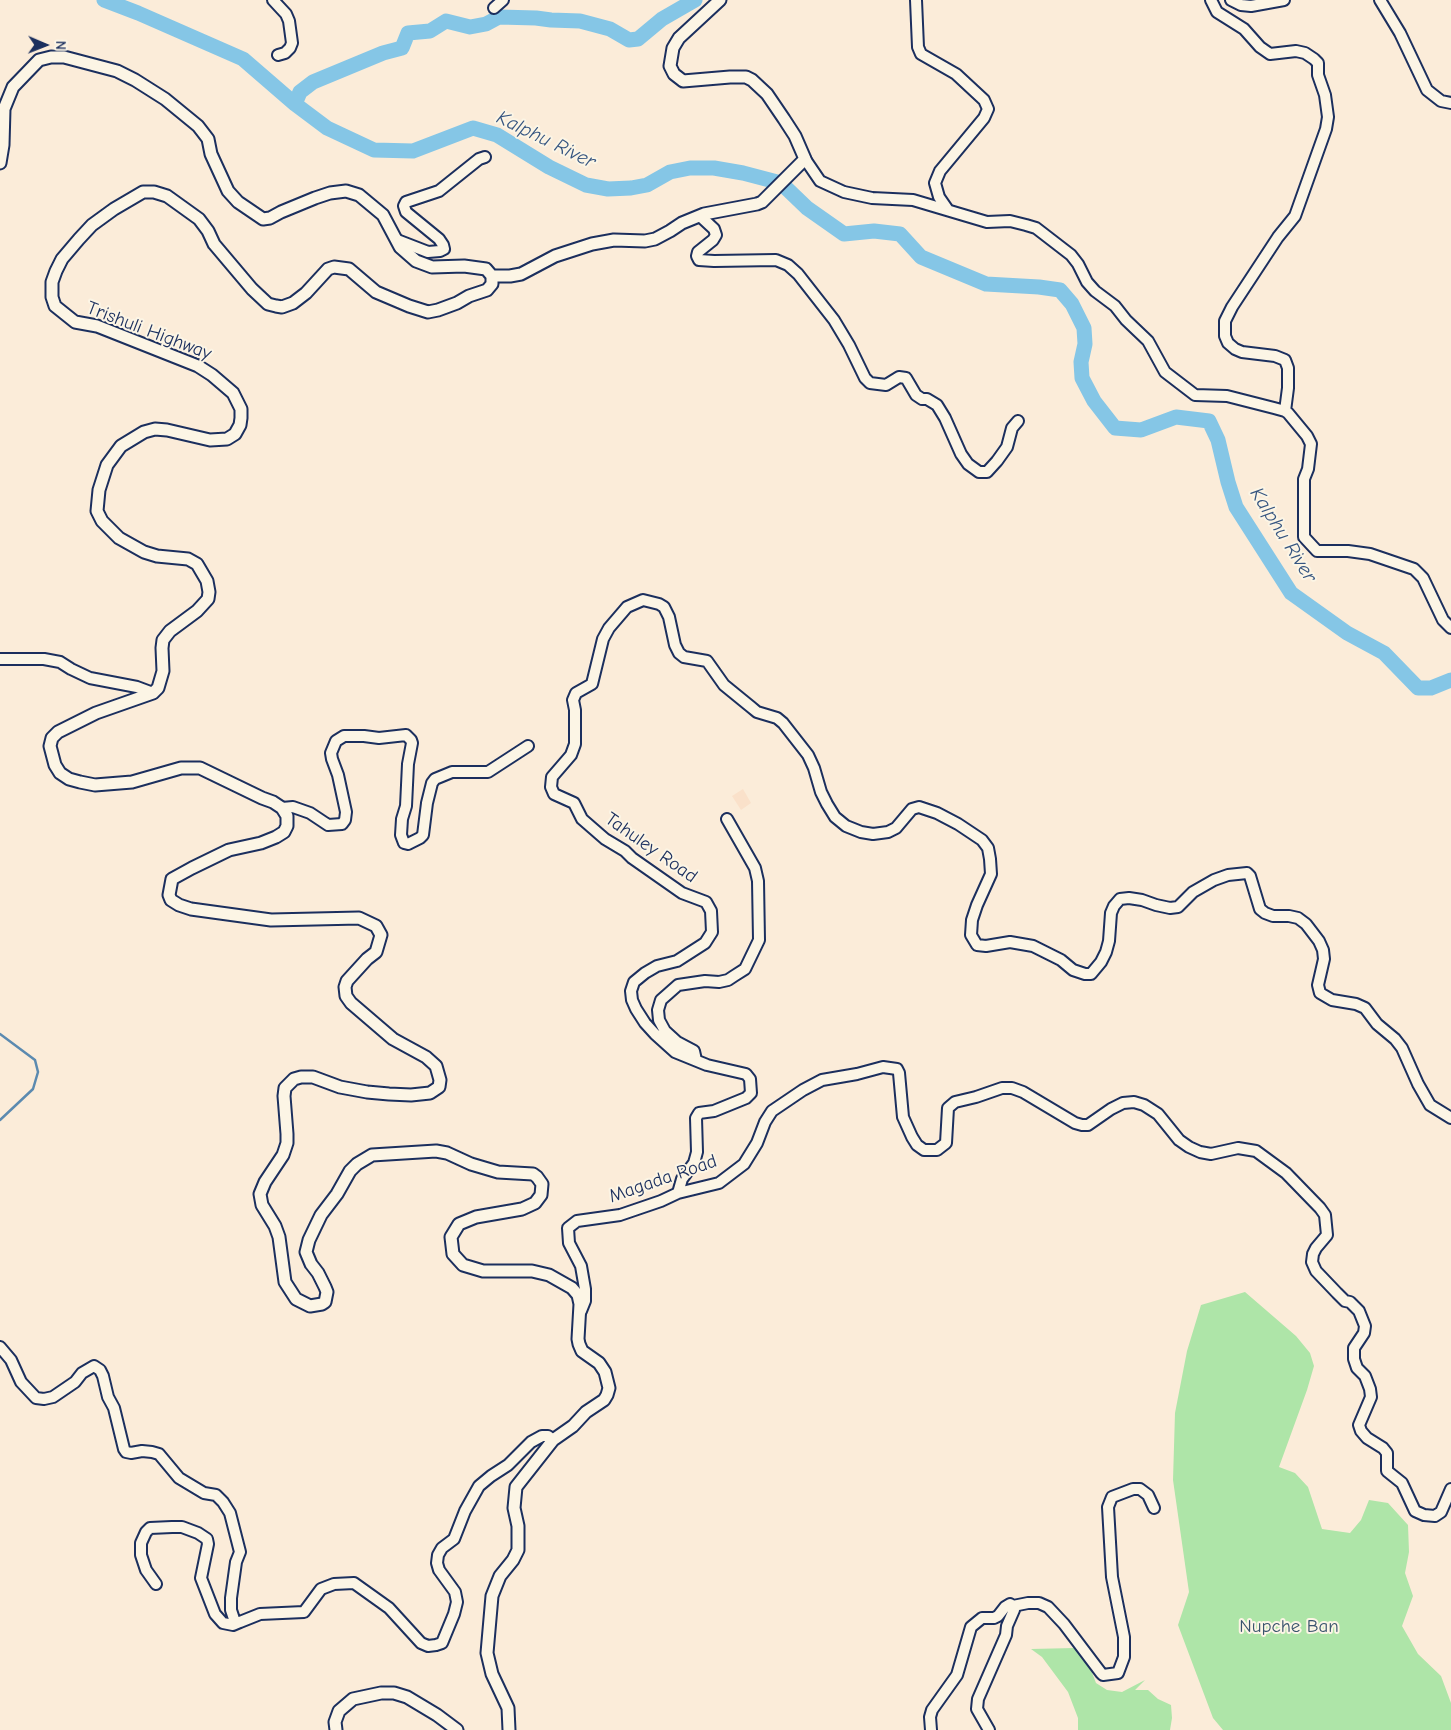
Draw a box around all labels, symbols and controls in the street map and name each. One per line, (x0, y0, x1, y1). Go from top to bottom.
north arrow (20, 20, 70, 70)
text: N (52, 41, 69, 50)
water label: Kalphu River (493, 106, 599, 174)
street label: Trishuli Highway (83, 297, 215, 365)
water label: Kalphu River (1244, 483, 1322, 587)
street label: Tahuley Road (600, 808, 702, 888)
street label: Magada Road (606, 1150, 720, 1208)
park label: Nupche Ban (1239, 1616, 1339, 1638)

